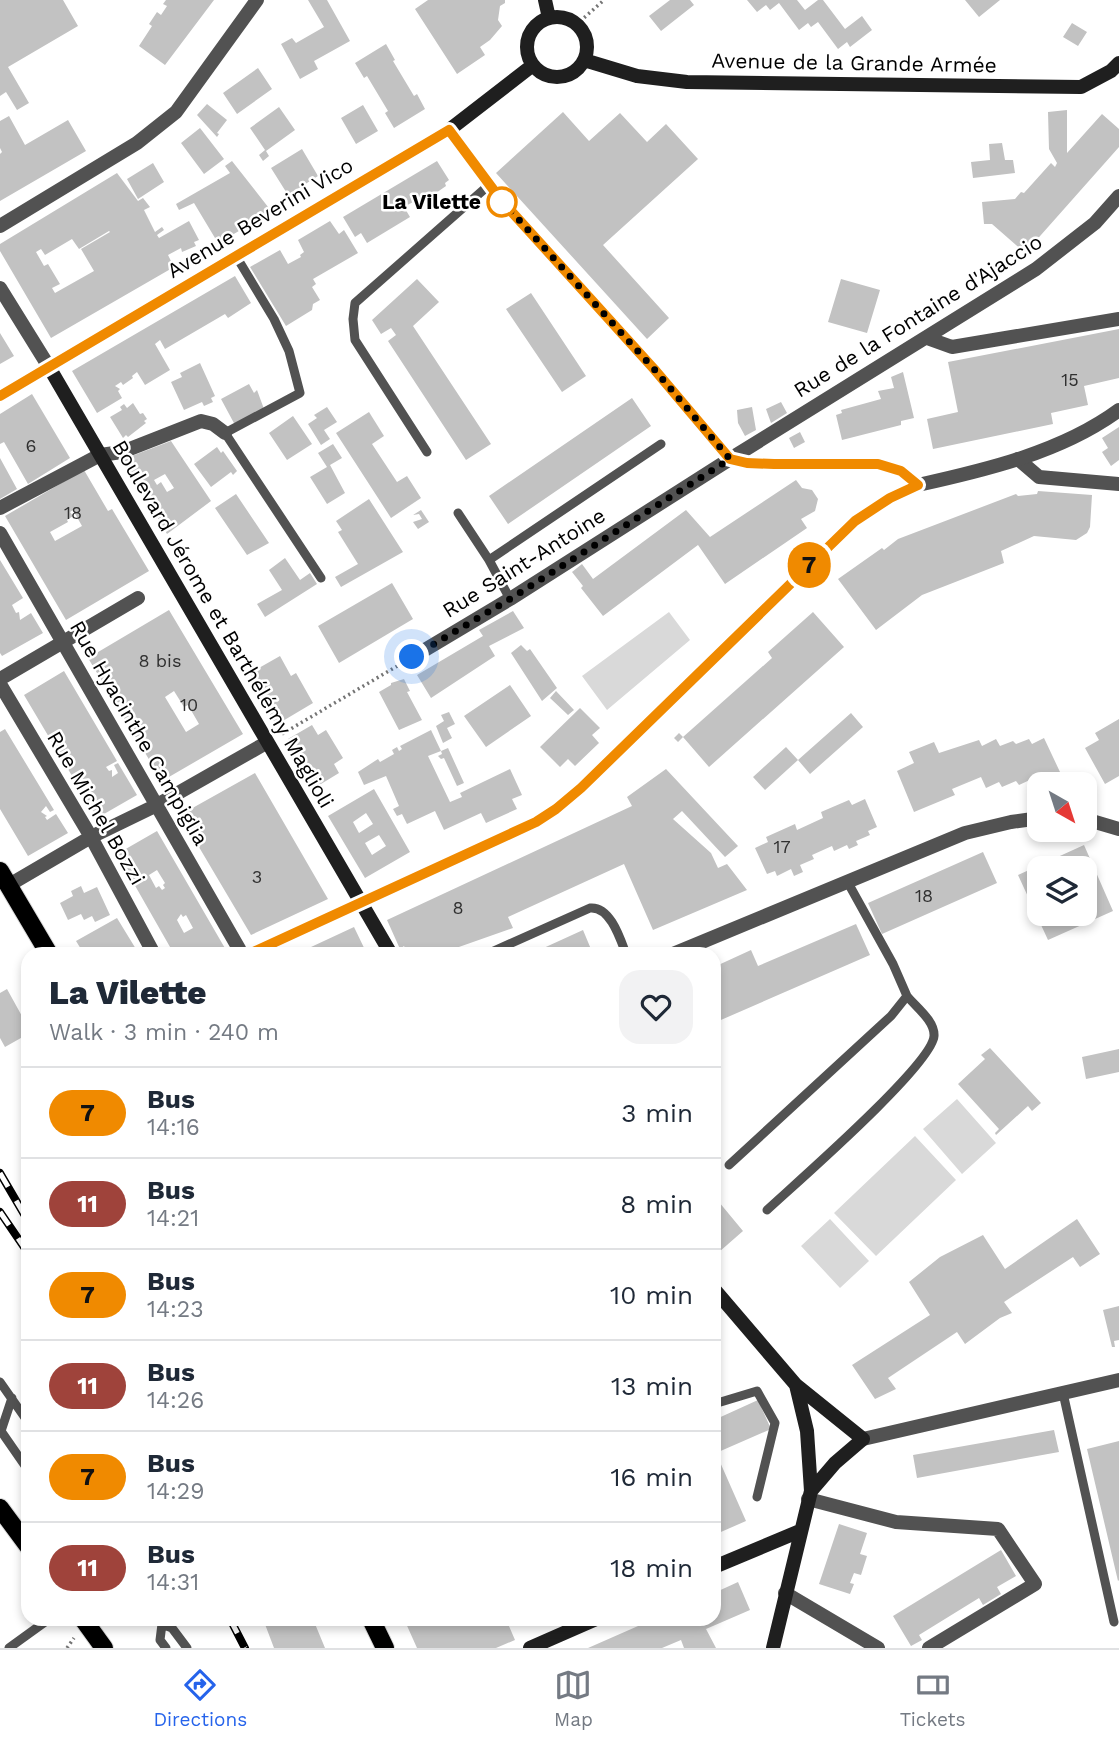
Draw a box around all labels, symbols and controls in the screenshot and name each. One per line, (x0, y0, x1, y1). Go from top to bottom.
street label: Avenue de la Grande Armée (711, 48, 997, 77)
street label: Avenue Beverini Vico (162, 152, 357, 283)
marker: La Vilette (487, 187, 517, 217)
place label: La Vilette (382, 189, 481, 214)
street label: Rue de la Fontaine d'Ajaccio (789, 229, 1046, 402)
house number: 15 (1061, 369, 1079, 390)
house number: 6 (26, 435, 36, 456)
street label: Boulevard Jérome et Barthélémy Maglioli (107, 435, 339, 812)
house number: 18 (64, 502, 82, 523)
street label: Rue Saint-Antoine (438, 502, 610, 623)
line badge: 7 (786, 542, 832, 588)
text: 7 (802, 551, 816, 579)
street label: Rue Hyacinthe Campiglia (65, 616, 214, 850)
your location (394, 639, 429, 674)
house number: 8 bis (139, 650, 181, 671)
house number: 10 (180, 694, 198, 715)
street label: Rue Michel Bozzi (42, 726, 151, 889)
north arrow (1027, 772, 1097, 842)
map controls (1027, 772, 1097, 926)
house number: 17 (773, 836, 791, 857)
button: layers (1027, 856, 1097, 926)
house number: 3 (252, 866, 262, 887)
house number: 18 (915, 885, 933, 906)
house number: 8 (452, 897, 464, 918)
button: heart (619, 970, 693, 1044)
text: La Vilette (49, 973, 206, 1012)
text: Walk · 3 min · 240 m (49, 1019, 279, 1046)
text: Bus (147, 1084, 195, 1114)
text: 3 min (621, 1098, 693, 1128)
text: 7 (80, 1099, 95, 1127)
text: 14:16 (147, 1114, 200, 1141)
text: Bus (147, 1175, 195, 1205)
text: 8 min (620, 1189, 693, 1219)
text: 11 (77, 1190, 98, 1218)
text: 14:21 (147, 1205, 199, 1232)
text: Bus (147, 1266, 195, 1296)
text: 10 min (610, 1280, 693, 1310)
text: 7 (80, 1281, 95, 1309)
text: 14:23 (147, 1296, 204, 1323)
text: Bus (147, 1357, 195, 1387)
text: 13 min (611, 1371, 693, 1401)
text: 11 (77, 1372, 98, 1400)
text: 14:26 (147, 1387, 204, 1414)
text: Bus (147, 1448, 195, 1478)
text: 16 min (610, 1462, 693, 1492)
text: 7 (80, 1463, 95, 1491)
text: 14:29 (147, 1478, 204, 1505)
text: Bus (147, 1539, 195, 1569)
text: 18 min (610, 1553, 693, 1583)
text: 11 (77, 1554, 98, 1582)
text: 14:31 (147, 1569, 199, 1596)
tab: Directions (153, 1666, 247, 1731)
tab: Map (554, 1666, 593, 1731)
tab: Tickets (900, 1666, 966, 1731)

